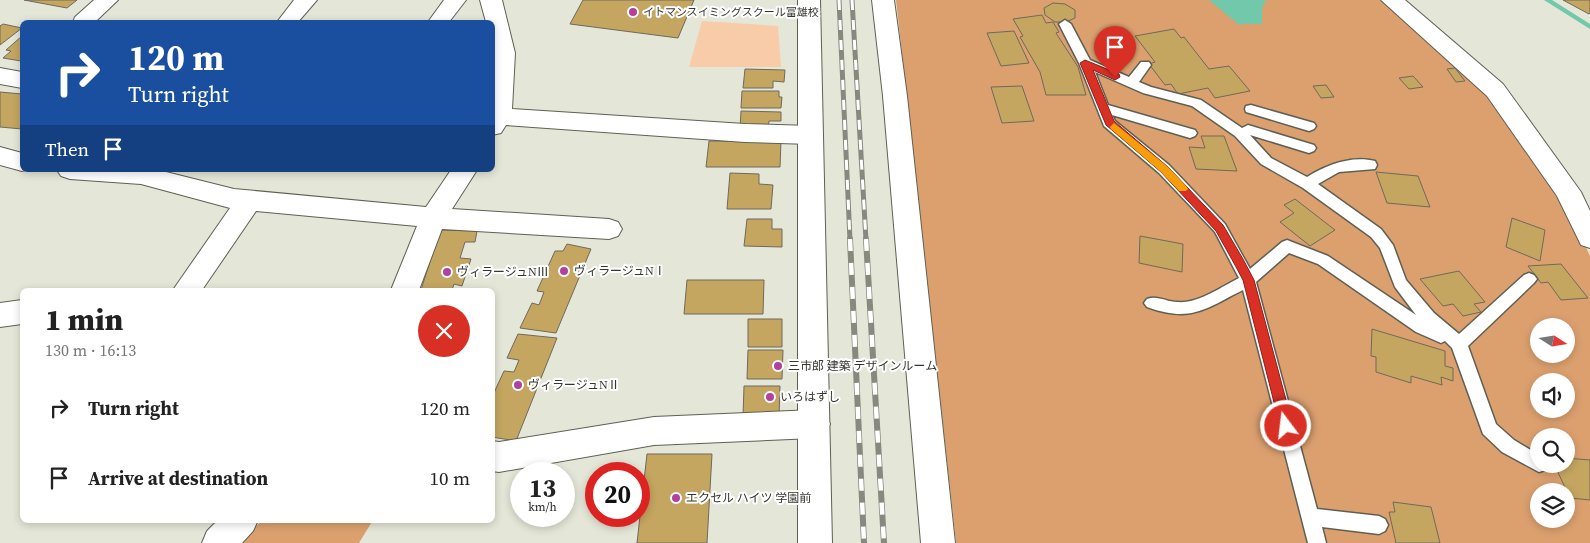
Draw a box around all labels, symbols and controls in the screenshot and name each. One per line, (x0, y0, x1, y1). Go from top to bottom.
place label: イトマンスイミングスクール富雄校 (643, 5, 819, 20)
marker: イトマンスイミングスクール富雄校 (627, 6, 639, 18)
pin (1094, 26, 1136, 77)
icon: arrive (1101, 33, 1129, 61)
text: 120 m (128, 34, 224, 82)
icon: right (45, 40, 110, 105)
text: Turn right (128, 79, 229, 109)
icon: arrive (99, 135, 127, 163)
text: Then (45, 136, 89, 162)
place label: ヴィラージュNⅠ (574, 263, 666, 279)
place label: ヴィラージュNⅢ (457, 264, 549, 280)
marker: ヴィラージュNⅠ (558, 265, 570, 277)
marker: ヴィラージュNⅢ (441, 266, 453, 278)
text: 1 min (45, 299, 123, 340)
button: close (418, 305, 470, 357)
north arrow (1530, 318, 1575, 362)
map controls (1530, 318, 1575, 528)
text: 130 m · 16:13 (45, 339, 136, 361)
place label: 三市郎 建築 デザインルーム (788, 358, 937, 374)
marker: 三市郎 建築 デザインルーム (772, 360, 784, 372)
button: sound (1530, 373, 1575, 418)
place label: ヴィラージュNⅡ (528, 377, 620, 393)
marker: ヴィラージュNⅡ (512, 379, 524, 391)
place label: いろはずし (780, 389, 840, 405)
marker: いろはずし (764, 391, 776, 403)
icon: right (45, 394, 73, 422)
text: Turn right (88, 395, 179, 421)
text: 120 m (420, 395, 470, 421)
position arrow (1259, 399, 1311, 451)
button: search (1530, 428, 1575, 473)
speed limit sign: 20 (585, 462, 650, 527)
icon: arrive (45, 464, 73, 492)
text: Arrive at destination (88, 465, 268, 491)
text: 10 m (429, 465, 470, 491)
text: 13 (529, 471, 556, 505)
button: layers (1530, 483, 1575, 528)
place label: エクセル ハイツ 学園前 (686, 490, 811, 506)
marker: エクセル ハイツ 学園前 (670, 492, 682, 504)
text: km/h (528, 499, 557, 515)

